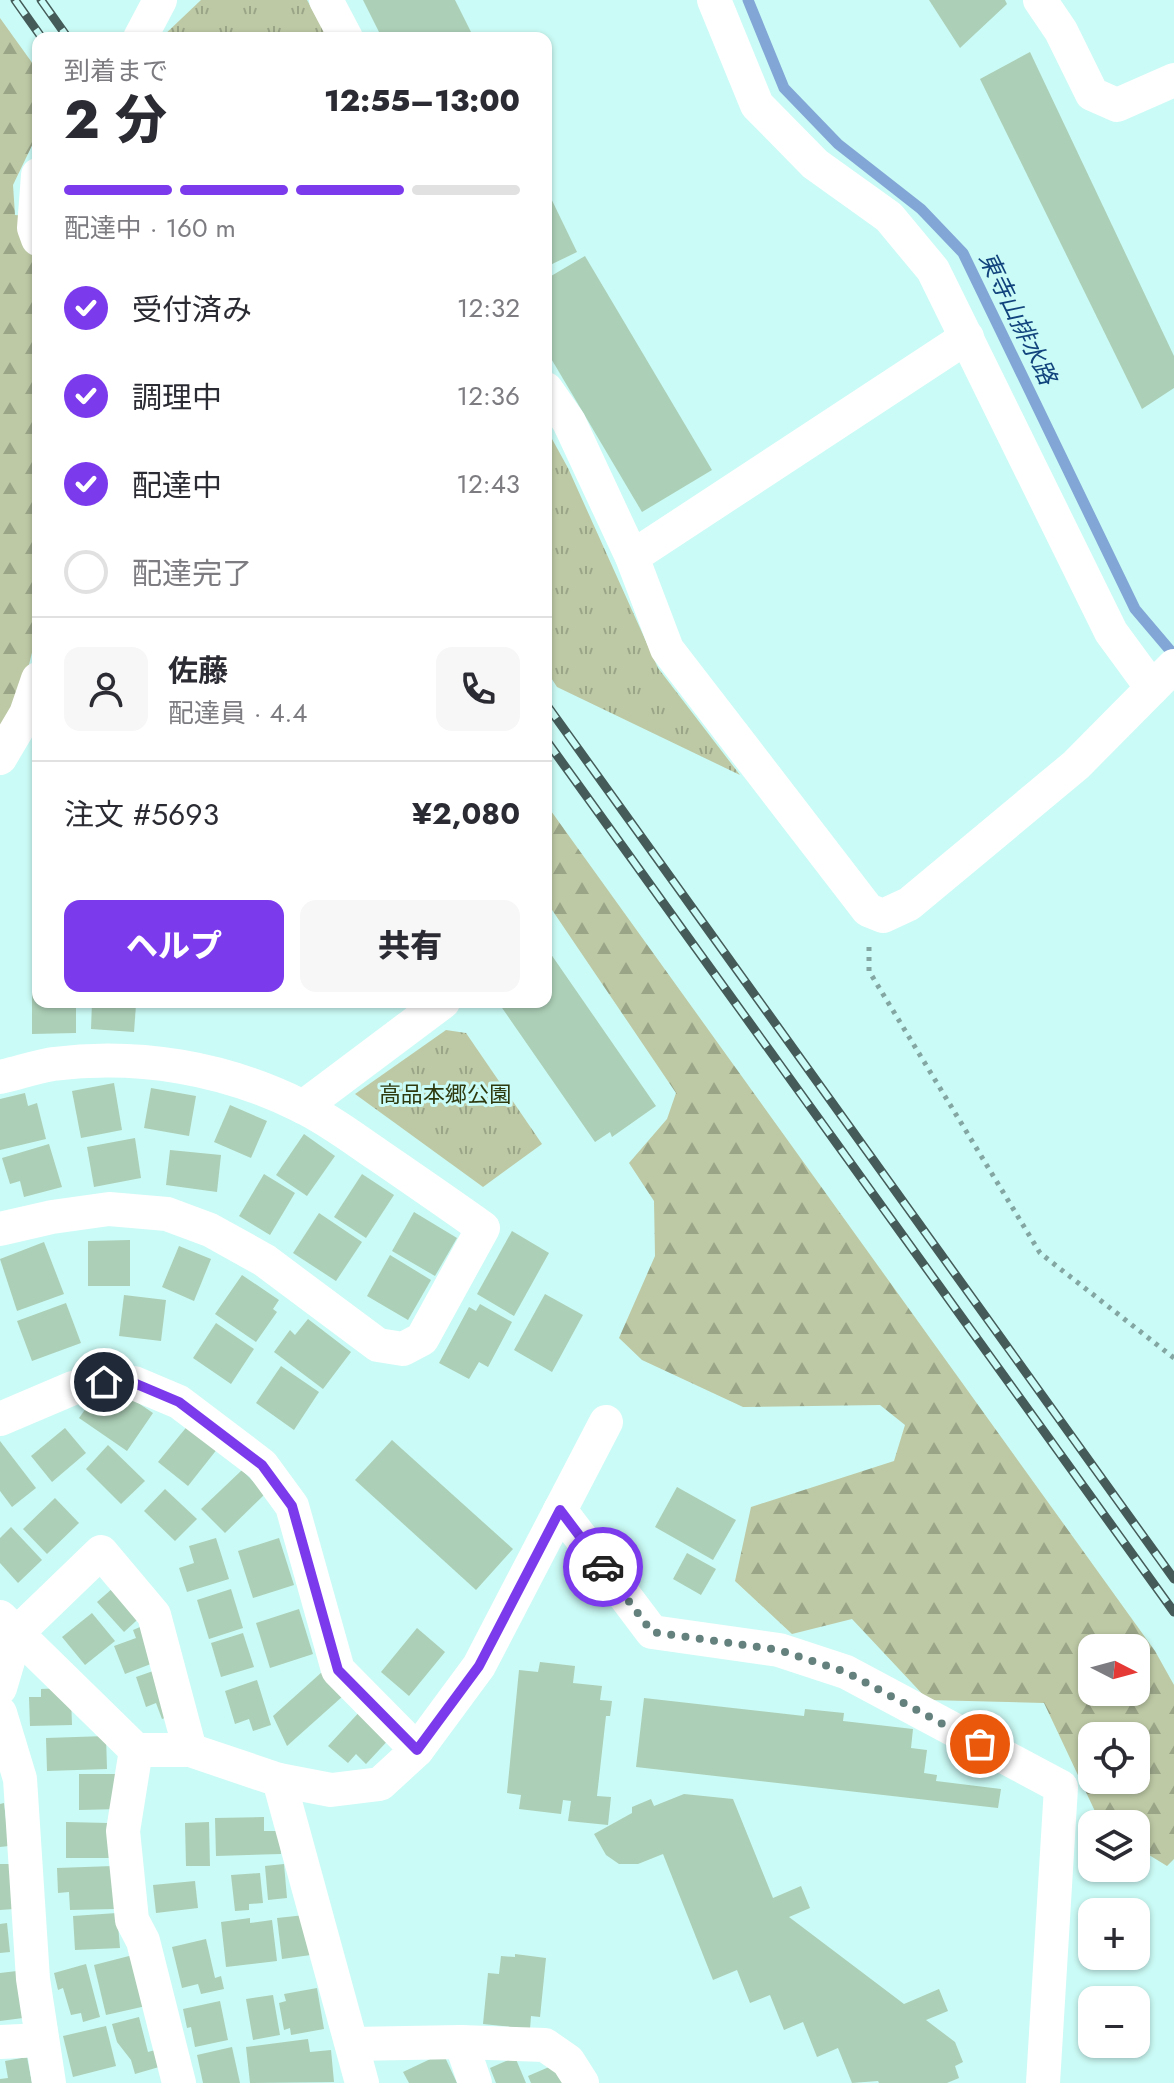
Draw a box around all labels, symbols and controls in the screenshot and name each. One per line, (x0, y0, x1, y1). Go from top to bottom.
text: 到着まで (64, 52, 168, 90)
text: 12:55–13:00 (324, 79, 520, 122)
text: 2 分 (64, 82, 167, 158)
text: 配達中 · 160 m (64, 209, 236, 247)
water label: 東寺山排水路 (971, 246, 1066, 392)
icon: check (64, 286, 108, 330)
text: 受付済み (132, 288, 252, 331)
text: 12:32 (457, 289, 520, 327)
icon: check (64, 374, 108, 418)
text: 調理中 (132, 376, 222, 419)
text: 12:36 (457, 377, 520, 415)
icon: check (64, 462, 108, 506)
text: 配達中 (132, 464, 222, 507)
text: 12:43 (456, 465, 520, 503)
text: 配達完了 (132, 552, 252, 595)
button: person (64, 647, 148, 731)
button: phone (436, 647, 520, 731)
text: 佐藤 (168, 649, 228, 692)
text: 配達員 · 4.4 (168, 694, 308, 732)
text: ¥2,080 (412, 792, 520, 835)
text: 注文 #5693 (64, 793, 219, 836)
button: ヘルプ (64, 900, 284, 992)
button: 共有 (300, 900, 520, 992)
park label: 高品本郷公園 (379, 1078, 511, 1110)
pin (70, 1348, 138, 1416)
icon: home (82, 1360, 126, 1404)
courier (563, 1527, 643, 1607)
icon: car (581, 1545, 625, 1589)
north arrow (1078, 1634, 1150, 1706)
map controls (1078, 1634, 1150, 2058)
pin (946, 1710, 1014, 1778)
icon: bag (958, 1722, 1002, 1766)
button: locate (1078, 1722, 1150, 1794)
button: layers (1078, 1810, 1150, 1882)
button: + (1078, 1898, 1150, 1970)
button: − (1078, 1986, 1150, 2058)

